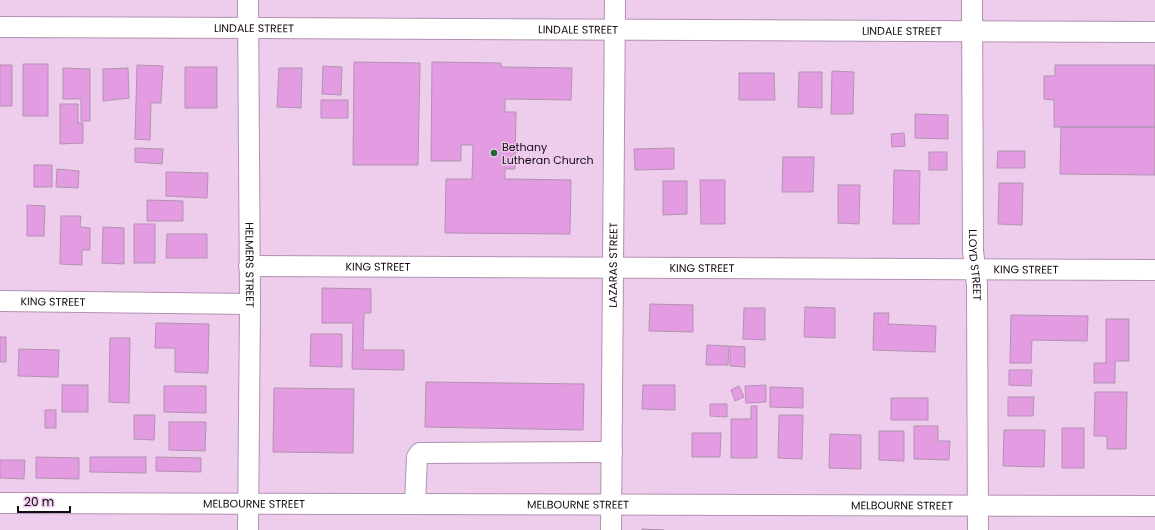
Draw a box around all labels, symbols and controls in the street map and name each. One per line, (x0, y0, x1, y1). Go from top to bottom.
street label: LINDALE STREET (214, 20, 294, 36)
street label: LINDALE STREET (538, 21, 618, 38)
street label: LINDALE STREET (862, 23, 942, 39)
place label: Bethany Lutheran Church (502, 139, 594, 168)
marker: Bethany Lutheran Church (489, 148, 499, 158)
street label: HELMERS STREET (241, 222, 258, 308)
street label: LAZARAS STREET (605, 222, 621, 308)
street label: LLOYD STREET (965, 229, 985, 301)
street label: KING STREET (345, 258, 411, 275)
street label: KING STREET (669, 260, 735, 276)
street label: KING STREET (993, 261, 1059, 278)
street label: KING STREET (20, 293, 86, 310)
scale bar (18, 488, 70, 514)
text: 20 m (24, 493, 54, 510)
street label: MELBOURNE STREET (203, 496, 305, 512)
street label: MELBOURNE STREET (527, 496, 629, 513)
street label: MELBOURNE STREET (851, 497, 953, 513)

